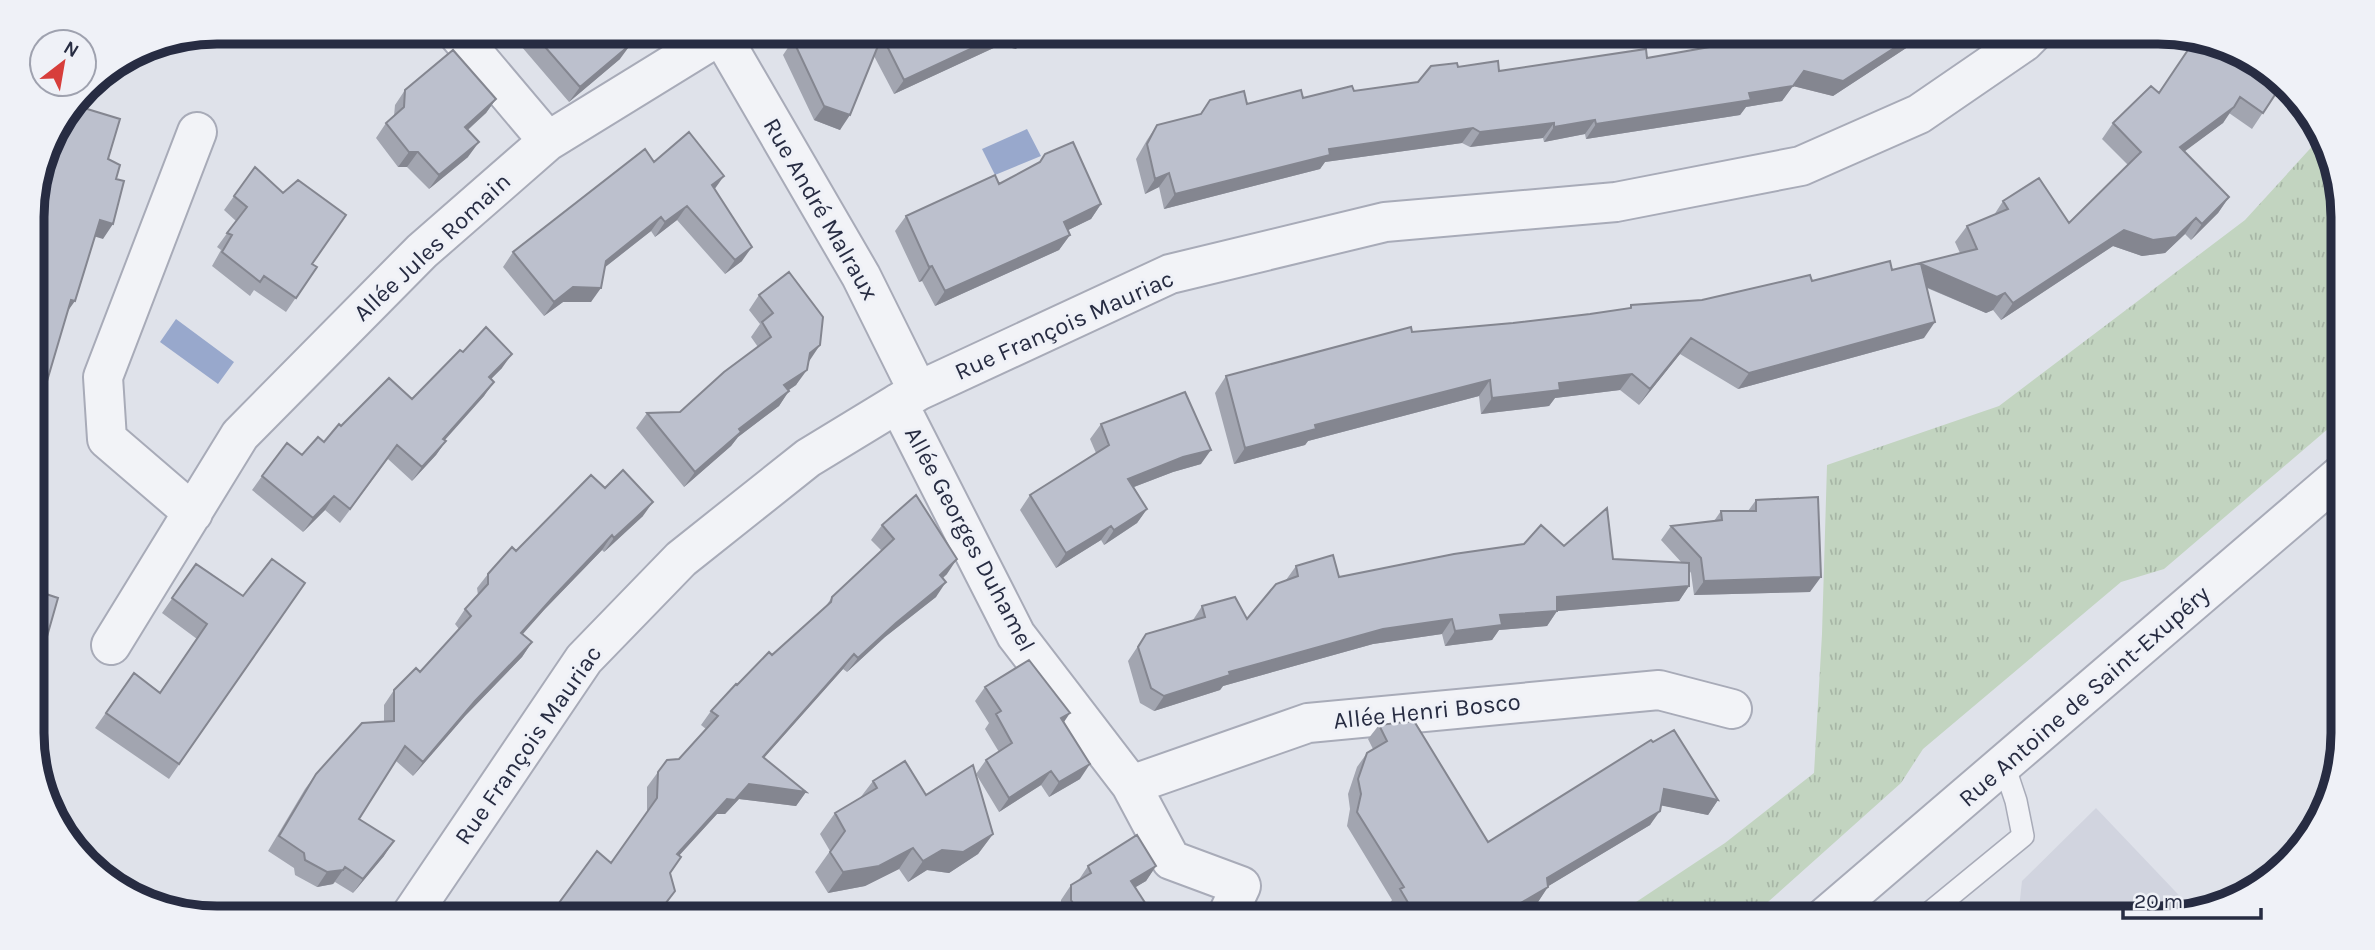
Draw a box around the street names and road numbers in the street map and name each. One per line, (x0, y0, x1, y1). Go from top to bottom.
street label: Rue André Malraux (758, 113, 884, 305)
street label: Allée Jules Romain (348, 167, 516, 327)
street label: Rue François Mauriac (950, 264, 1178, 386)
street label: Allée Georges Duhamel (899, 422, 1041, 656)
street label: Rue Antoine de Saint-Exupéry (1953, 580, 2215, 812)
street label: Rue François Mauriac (449, 640, 607, 850)
street label: Allée Henri Bosco (1332, 687, 1522, 735)

